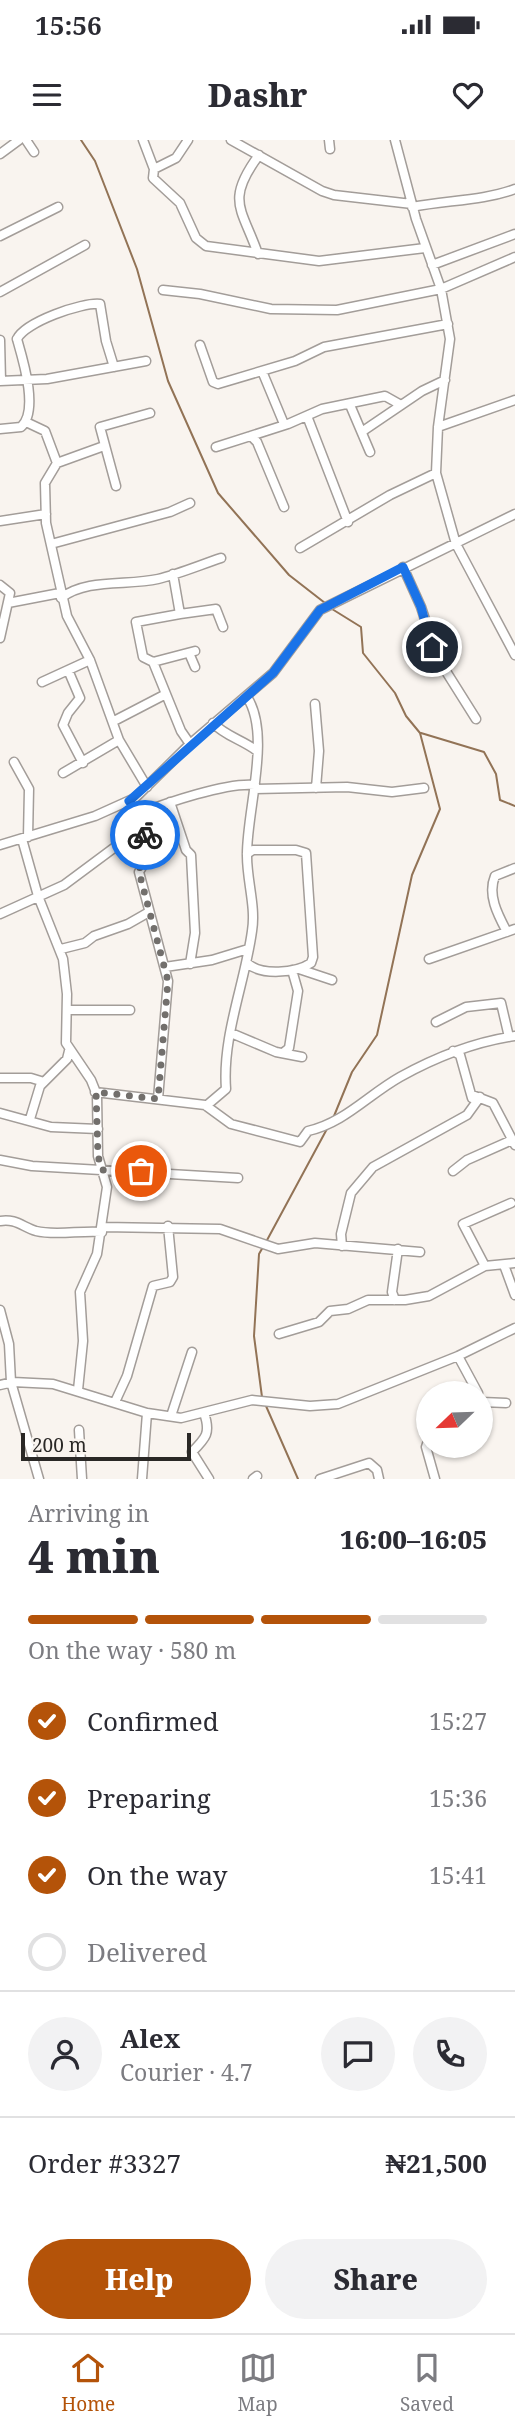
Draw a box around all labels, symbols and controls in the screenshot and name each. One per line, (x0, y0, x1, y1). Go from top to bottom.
text: 15:56 (35, 7, 102, 43)
text: Dashr (208, 73, 307, 116)
icon: menu (28, 76, 66, 114)
icon: heart (449, 76, 487, 114)
pin (402, 617, 462, 677)
icon: home (413, 628, 451, 666)
courier (110, 800, 180, 870)
icon: bike (126, 816, 164, 854)
pin (111, 1141, 171, 1201)
icon: bag (122, 1152, 160, 1190)
north arrow (416, 1381, 494, 1458)
map controls (416, 1381, 493, 1458)
scale bar (21, 1430, 191, 1462)
text: 200 m (32, 1432, 87, 1458)
text: Arriving in (28, 1497, 149, 1529)
text: 16:00–16:05 (340, 1521, 487, 1557)
text: 4 min (28, 1524, 160, 1586)
text: On the way · 580 m (28, 1634, 236, 1666)
icon: check (28, 1702, 66, 1740)
text: Confirmed (87, 1703, 219, 1739)
text: 15:27 (429, 1705, 487, 1737)
icon: check (28, 1779, 66, 1817)
text: Preparing (87, 1780, 211, 1816)
text: 15:36 (429, 1782, 487, 1814)
icon: check (28, 1856, 66, 1894)
text: On the way (87, 1857, 227, 1893)
text: 15:41 (429, 1859, 487, 1891)
text: Delivered (87, 1934, 207, 1970)
button: person (28, 2017, 102, 2091)
button: chat (321, 2017, 395, 2091)
button: phone (413, 2017, 487, 2091)
text: Alex (120, 2020, 180, 2056)
text: Courier · 4.7 (120, 2056, 253, 2088)
text: Order #3327 (28, 2145, 181, 2181)
text: ₦21,500 (385, 2145, 487, 2181)
button: Help (28, 2239, 251, 2319)
button: Share (265, 2239, 487, 2319)
tab: Home (61, 2349, 115, 2417)
tab: Map (238, 2349, 278, 2417)
tab: Saved (400, 2349, 454, 2417)

